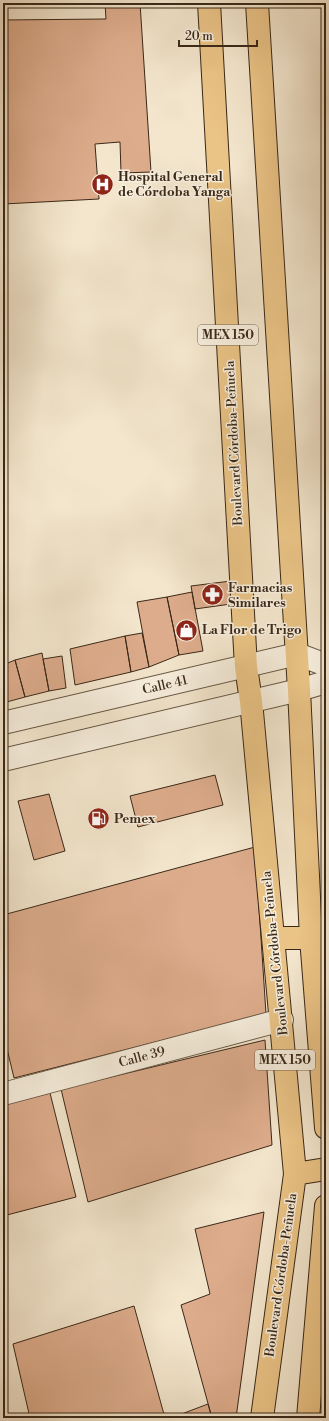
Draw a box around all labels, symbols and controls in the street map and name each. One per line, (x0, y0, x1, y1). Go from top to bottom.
scale bar (179, 22, 257, 48)
text: 20 m (185, 29, 213, 44)
place label: Hospital General de Córdoba Yanga (118, 169, 231, 200)
hospital icon: Hospital General de Córdoba Yanga (89, 171, 115, 197)
road number: MEX 150 (198, 325, 258, 345)
street label: Boulevard Córdoba-Peñuela (222, 360, 246, 527)
place label: Farmacias Similares (228, 580, 293, 611)
pharmacy icon: Farmacias Similares (199, 582, 225, 608)
shop icon: La Flor de Trigo (174, 617, 200, 643)
place label: La Flor de Trigo (202, 622, 302, 638)
street label: Calle 41 (141, 672, 189, 698)
fuel station icon: Pemex (86, 806, 112, 832)
place label: Pemex (114, 811, 156, 827)
street label: Boulevard Córdoba-Peñuela (258, 870, 292, 1037)
street label: Calle 39 (117, 1043, 167, 1071)
road number: MEX 150 (255, 1050, 315, 1070)
street label: Boulevard Córdoba-Peñuela (261, 1192, 300, 1359)

